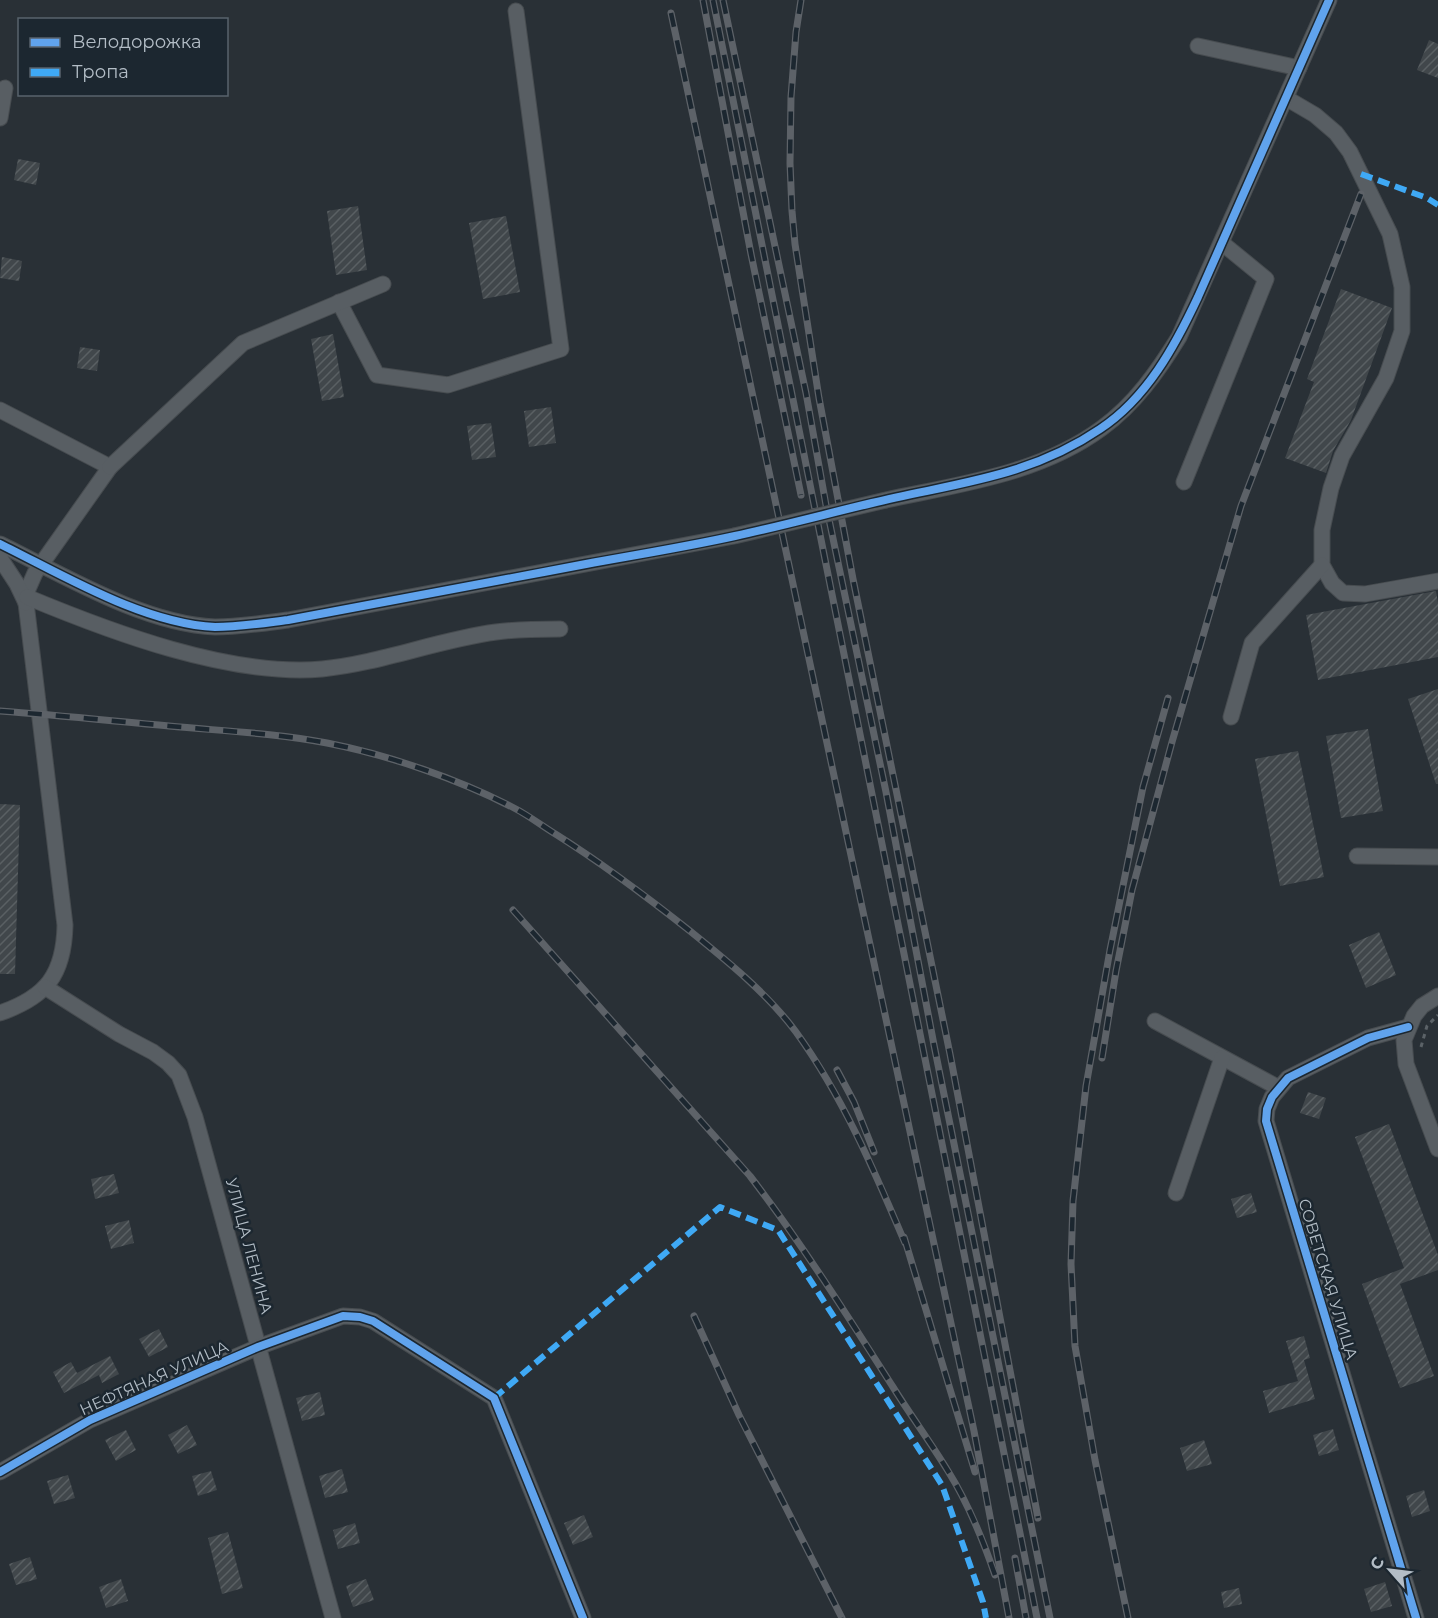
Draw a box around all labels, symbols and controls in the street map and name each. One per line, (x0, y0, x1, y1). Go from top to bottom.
legend (18, 18, 228, 96)
text: Велодорожка (72, 31, 201, 53)
text: Тропа (72, 61, 129, 83)
street label: УЛИЦА ЛЕНИНА (222, 1176, 276, 1316)
street label: СОВЕТСКАЯ УЛИЦА (1294, 1196, 1362, 1362)
street label: НЕФТЯНАЯ УЛИЦА (77, 1337, 231, 1419)
north arrow (1360, 1540, 1420, 1600)
text: С (1366, 1553, 1388, 1573)

